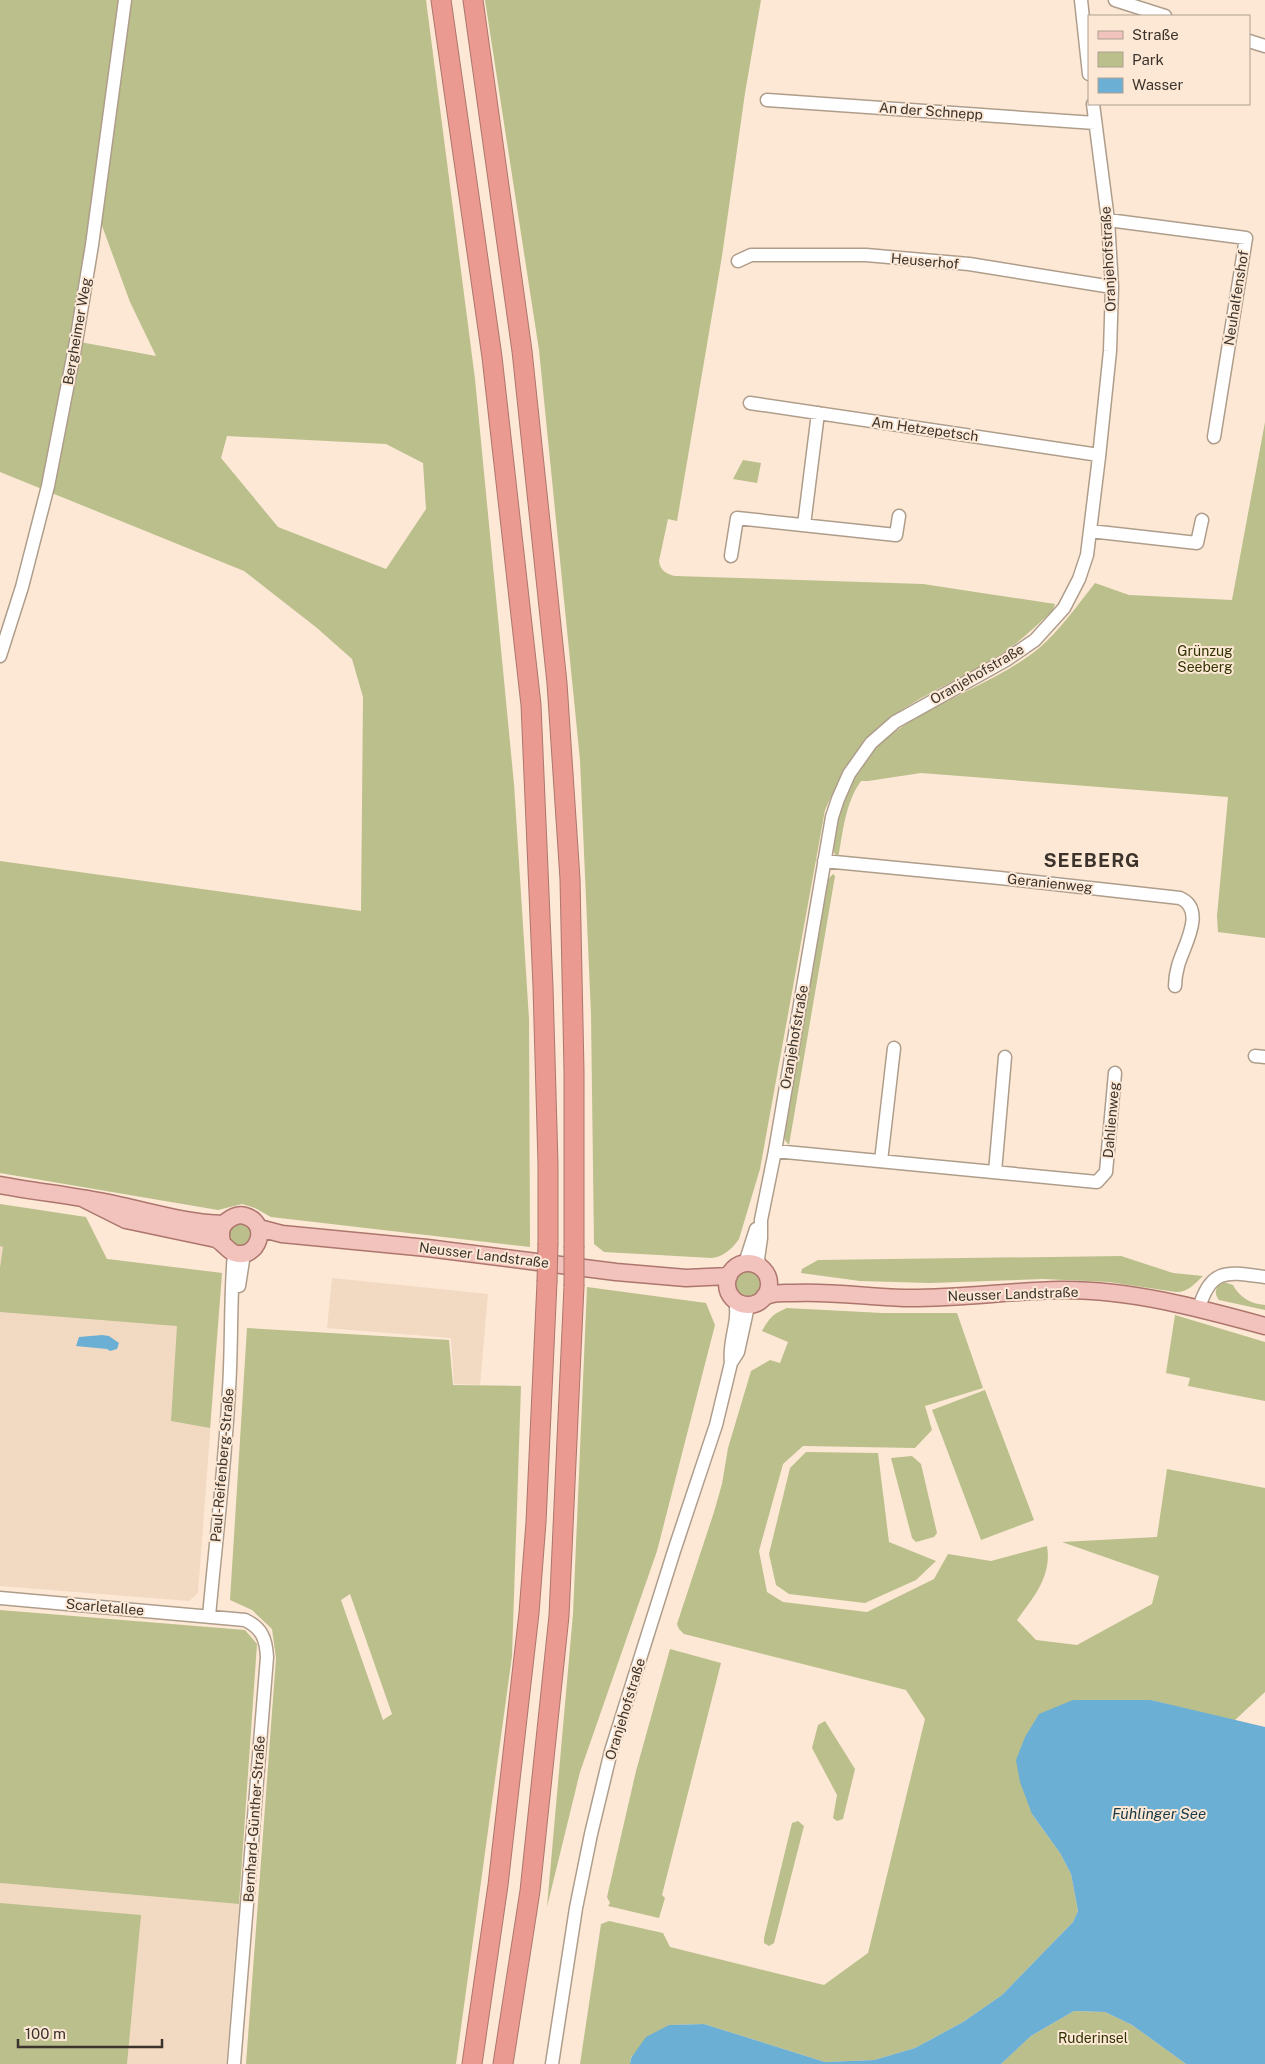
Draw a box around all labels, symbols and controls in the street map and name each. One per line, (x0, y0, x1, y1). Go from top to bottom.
legend (1088, 15, 1250, 105)
text: Straße (1132, 26, 1179, 43)
text: Park (1132, 51, 1164, 68)
text: Wasser (1132, 76, 1184, 93)
street label: An der Schnepp (879, 99, 983, 123)
street label: Oranjehofstraße (1097, 206, 1119, 312)
street label: Neuhalfenshof (1221, 249, 1251, 347)
street label: Heuserhof (890, 250, 960, 272)
street label: Bergheimer Weg (60, 276, 94, 386)
street label: Am Hetzepetsch (871, 414, 979, 444)
street label: Oranjehofstraße (927, 641, 1027, 707)
park label: Grünzug Seeberg (1177, 643, 1233, 675)
district label: SEEBERG (1043, 849, 1141, 871)
street label: Geranienweg (1006, 871, 1094, 895)
street label: Oranjehofstraße (777, 984, 811, 1090)
street label: Dahlienweg (1100, 1081, 1122, 1159)
street label: Neusser Landstraße (418, 1239, 550, 1271)
street label: Neusser Landstraße (947, 1284, 1079, 1304)
street label: Paul-Reifenberg-Straße (207, 1387, 237, 1543)
street label: Scarletallee (65, 1596, 145, 1618)
street label: Oranjehofstraße (602, 1656, 648, 1762)
street label: Bernhard-Günther-Straße (240, 1735, 268, 1903)
water label: Fühlinger See (1112, 1805, 1206, 1822)
scale bar (18, 2016, 161, 2048)
text: 100 m (25, 2025, 66, 2042)
park label: Ruderinsel (1058, 2030, 1128, 2046)

